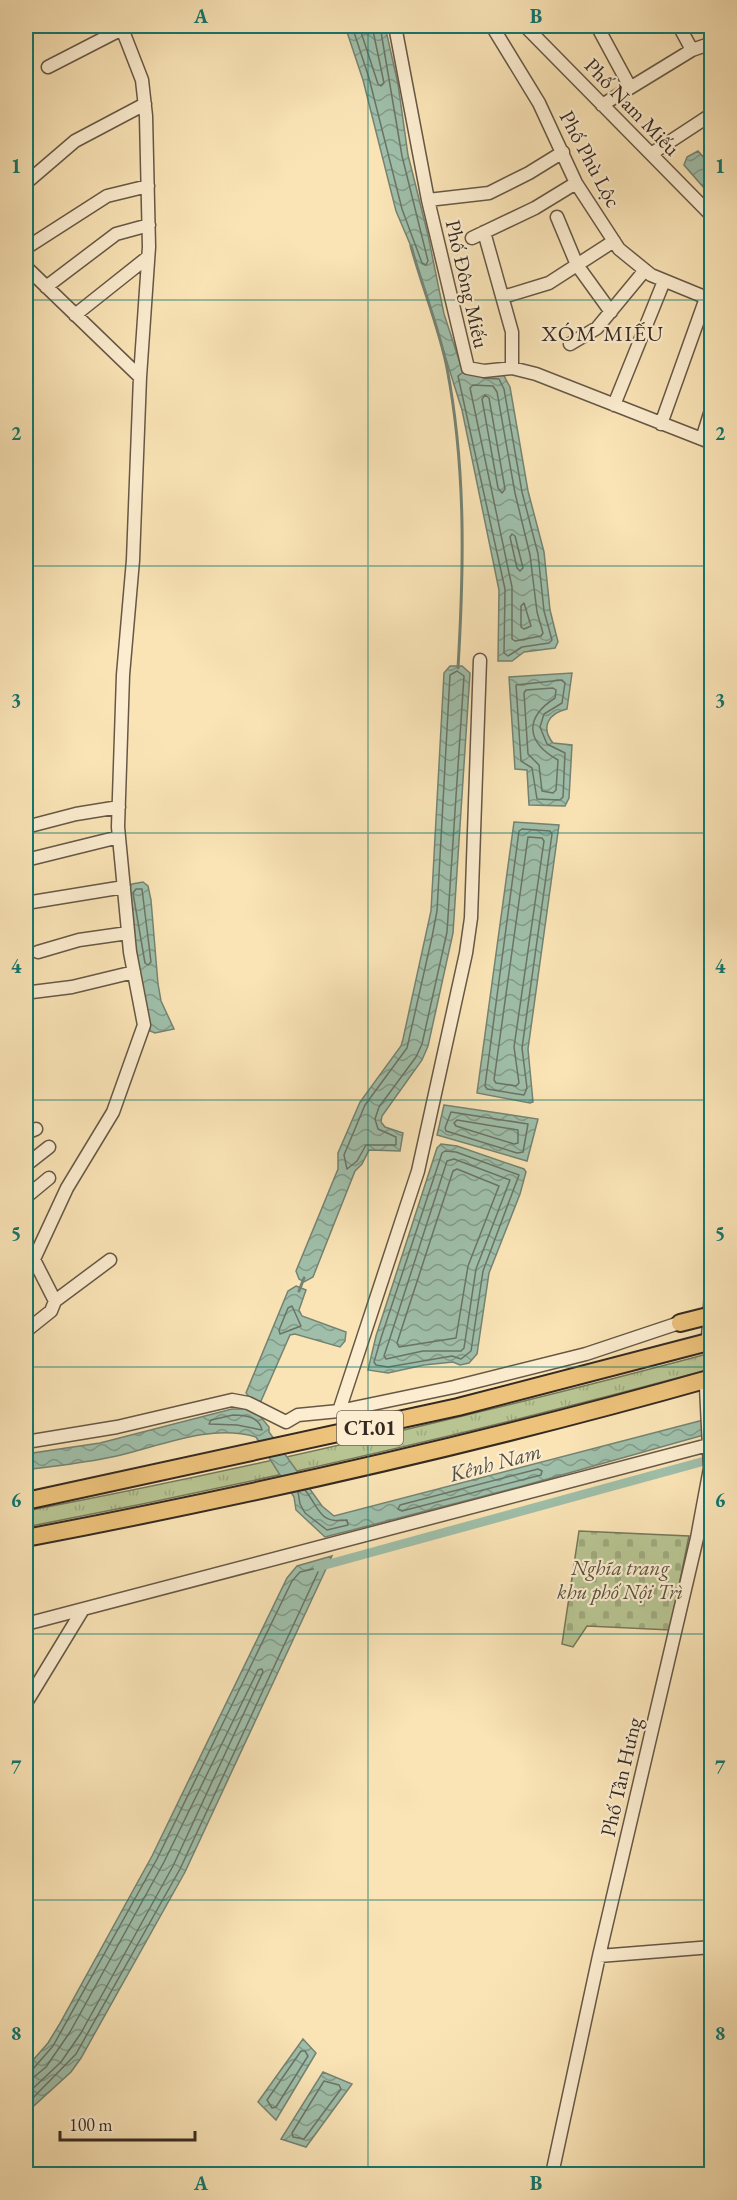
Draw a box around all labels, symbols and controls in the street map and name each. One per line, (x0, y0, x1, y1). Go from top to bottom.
text: A (193, 3, 209, 29)
text: B (530, 3, 542, 29)
street label: Phố Nam Miếu (579, 52, 686, 161)
street label: Phố Phù Lộc (554, 106, 627, 212)
text: 1 (11, 153, 21, 179)
text: 1 (715, 153, 725, 179)
street label: Phố Đông Miếu (440, 217, 495, 351)
district label: XÓM MIẾU (540, 319, 665, 348)
text: 2 (11, 420, 22, 446)
text: 2 (715, 420, 726, 446)
text: 3 (11, 687, 21, 713)
text: 3 (715, 687, 725, 713)
text: 4 (11, 953, 22, 979)
text: 4 (715, 953, 726, 979)
text: 5 (11, 1220, 21, 1246)
text: 5 (715, 1220, 725, 1246)
road number: CT.01 (337, 1411, 403, 1445)
water label: Kênh Nam (445, 1436, 544, 1489)
text: 6 (11, 1487, 22, 1513)
text: 6 (715, 1487, 726, 1513)
park label: Nghĩa trang khu phố Nội Trì (557, 1554, 683, 1605)
street label: Phố Tân Hưng (594, 1714, 648, 1839)
text: 7 (11, 1754, 22, 1780)
text: 7 (715, 1754, 726, 1780)
text: 8 (11, 2020, 21, 2046)
text: 8 (715, 2020, 725, 2046)
scale bar (60, 2104, 195, 2142)
text: 100 m (69, 2113, 113, 2136)
text: A (193, 2170, 209, 2196)
text: B (530, 2170, 542, 2196)

